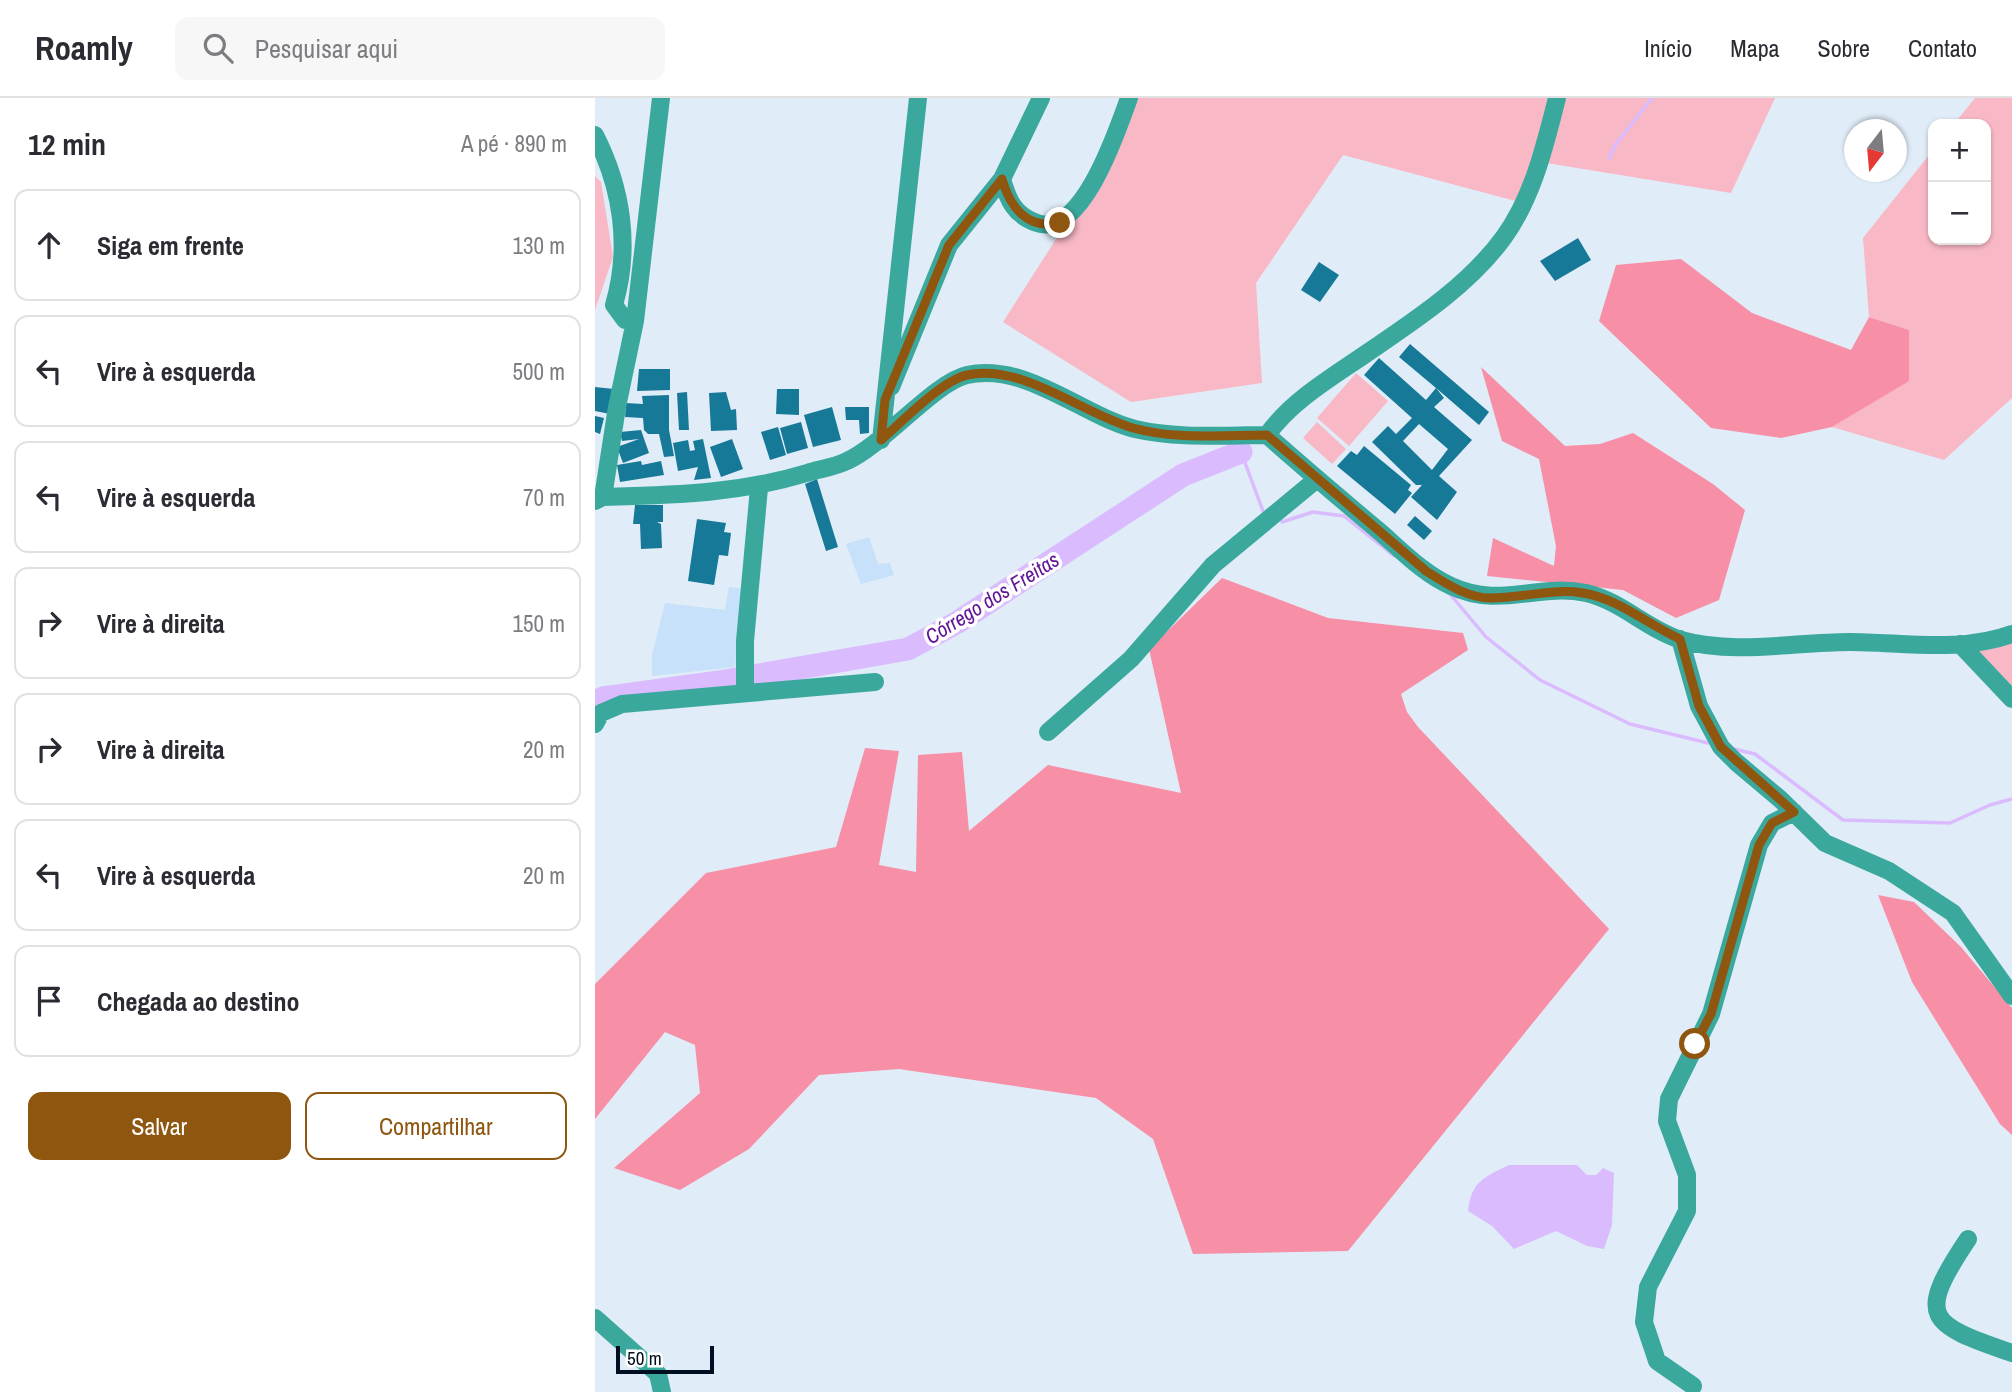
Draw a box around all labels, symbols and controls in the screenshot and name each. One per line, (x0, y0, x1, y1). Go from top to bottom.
search box (175, 17, 665, 80)
text: Roamly (35, 26, 133, 70)
icon: search (199, 29, 237, 67)
text: Pesquisar aqui (255, 31, 398, 66)
text: Início (1644, 32, 1692, 64)
text: Mapa (1730, 32, 1780, 64)
text: Sobre (1818, 32, 1870, 64)
text: Contato (1908, 32, 1977, 64)
north arrow (1844, 119, 1907, 182)
map controls (1928, 119, 1991, 245)
button: + (1928, 119, 1991, 182)
text: 12 min (28, 124, 106, 164)
text: A pé · 890 m (461, 128, 567, 159)
button: − (1928, 182, 1991, 245)
route end (1044, 207, 1075, 238)
icon: ahead (30, 226, 68, 264)
text: Siga em frente (97, 228, 244, 263)
text: 130 m (513, 230, 565, 261)
icon: left (30, 352, 68, 390)
text: Vire à esquerda (97, 354, 255, 389)
text: 500 m (513, 356, 565, 387)
icon: left (30, 478, 68, 516)
text: Vire à esquerda (97, 480, 255, 515)
text: 70 m (523, 482, 565, 513)
water label: Córrego dos Freitas (919, 545, 1065, 651)
icon: right (30, 604, 68, 642)
text: Vire à direita (97, 606, 225, 641)
text: 150 m (513, 608, 565, 639)
icon: right (30, 730, 68, 768)
text: Vire à direita (97, 732, 225, 767)
text: 20 m (523, 734, 565, 765)
icon: left (30, 856, 68, 894)
text: Vire à esquerda (97, 858, 255, 893)
text: 20 m (523, 860, 565, 891)
icon: arrive (30, 982, 68, 1020)
text: Chegada ao destino (97, 984, 300, 1019)
route start (1679, 1028, 1710, 1059)
button: Salvar (28, 1092, 291, 1160)
button: Compartilhar (305, 1092, 567, 1160)
scale bar (616, 1343, 714, 1375)
text: 50 m (627, 1345, 662, 1371)

